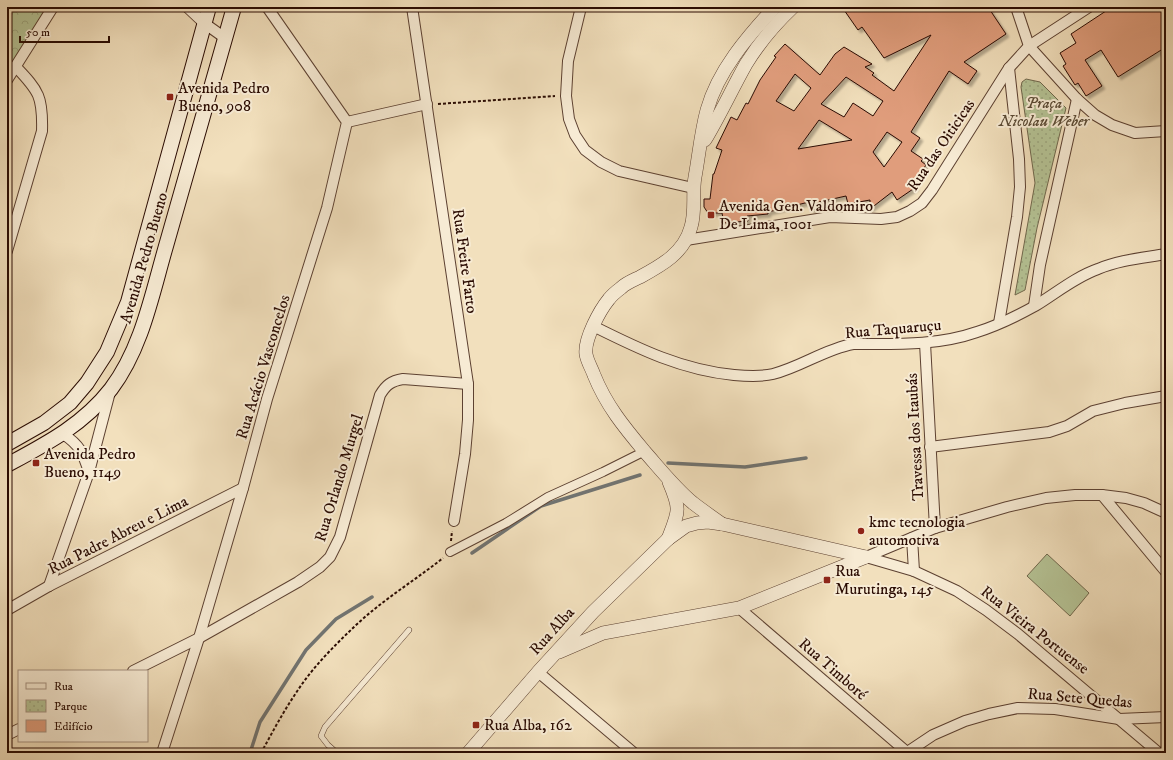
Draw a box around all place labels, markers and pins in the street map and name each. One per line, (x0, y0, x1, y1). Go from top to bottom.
place label: Avenida Pedro Bueno, 908 (178, 78, 270, 116)
marker: Avenida Pedro Bueno, 908 (165, 92, 175, 102)
place label: Avenida Gen. Valdomiro De Lima, 1001 (719, 196, 873, 234)
marker: Avenida Gen. Valdomiro De Lima, 1001 (706, 210, 716, 220)
place label: Avenida Pedro Bueno, 1149 (44, 444, 136, 482)
marker: Avenida Pedro Bueno, 1149 (31, 458, 41, 468)
place label: kmc tecnologia automotiva (869, 512, 965, 550)
marker: kmc tecnologia automotiva (856, 526, 866, 536)
place label: Rua Murutinga, 145 (835, 561, 934, 599)
marker: Rua Murutinga, 145 (822, 575, 832, 585)
place label: Rua Alba, 162 (484, 715, 572, 735)
marker: Rua Alba, 162 (471, 720, 481, 730)

